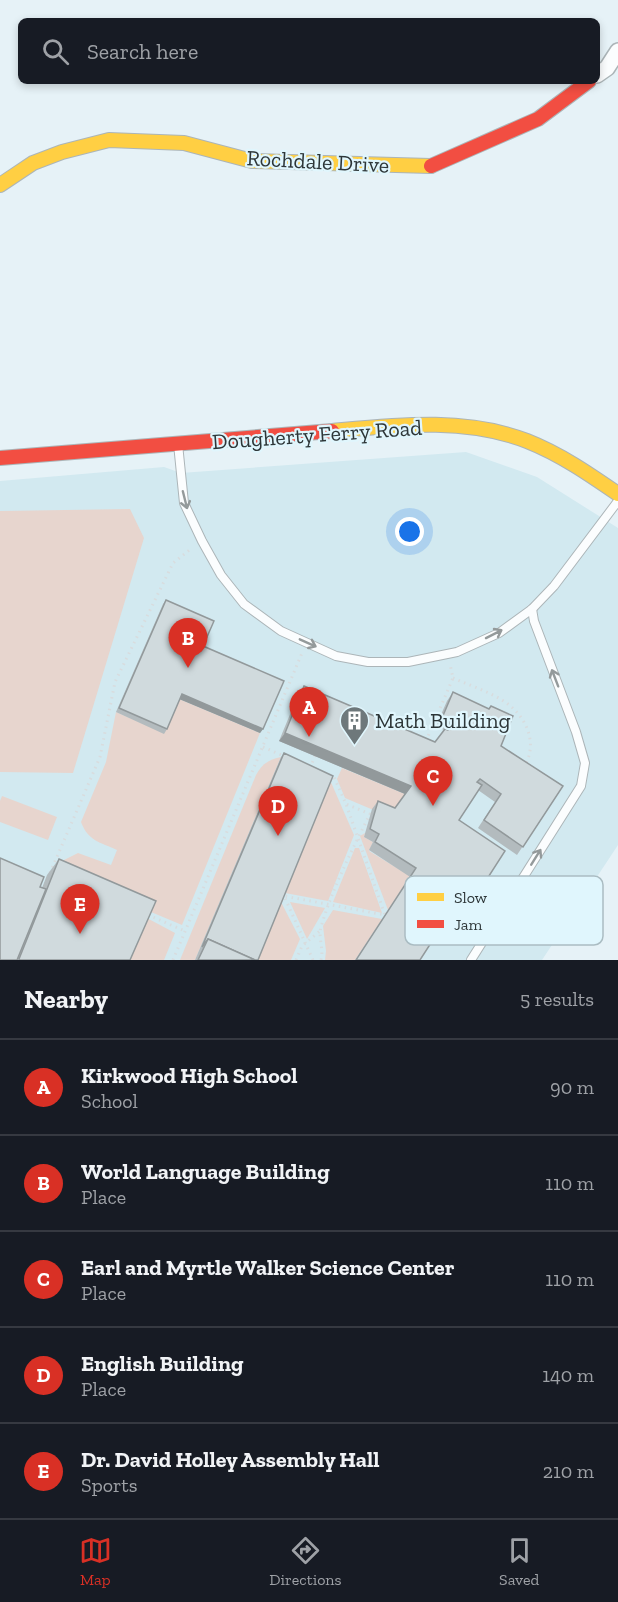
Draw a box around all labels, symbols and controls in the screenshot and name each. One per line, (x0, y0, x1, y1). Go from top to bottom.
search box (18, 18, 600, 84)
icon: search (39, 35, 72, 68)
text: Search here (87, 38, 198, 65)
street label: Rochdale Drive (246, 144, 390, 179)
street label: Dougherty Ferry Road (211, 414, 423, 455)
one-way arrow (180, 491, 192, 510)
your location (395, 517, 424, 546)
pin: B (168, 618, 207, 668)
one-way arrow (485, 628, 503, 640)
one-way arrow (298, 638, 316, 650)
one-way arrow (549, 669, 560, 688)
pin: A (290, 688, 328, 737)
building icon: Math Building (338, 704, 370, 746)
place label: Math Building (375, 707, 511, 734)
pin: C (414, 756, 452, 806)
pin: D (258, 786, 298, 836)
one-way arrow (530, 849, 542, 866)
legend (405, 876, 603, 945)
pin: E (60, 884, 100, 934)
text: Slow (454, 888, 488, 907)
text: Jam (454, 915, 483, 934)
text: Nearby (24, 983, 108, 1015)
text: 5 results (520, 987, 594, 1011)
text: Kirkwood High School (81, 1062, 297, 1089)
text: A (37, 1075, 50, 1099)
text: 90 m (550, 1075, 594, 1099)
text: School (81, 1089, 138, 1113)
text: World Language Building (81, 1158, 330, 1185)
text: B (37, 1171, 50, 1195)
text: 110 m (545, 1171, 594, 1195)
text: Place (81, 1185, 126, 1209)
text: Earl and Myrtle Walker Science Center (81, 1254, 454, 1281)
text: C (37, 1267, 50, 1291)
text: 110 m (545, 1267, 594, 1291)
text: Place (81, 1281, 126, 1305)
text: English Building (81, 1350, 244, 1377)
text: D (37, 1363, 50, 1387)
text: 140 m (542, 1363, 594, 1387)
text: Place (81, 1377, 126, 1401)
text: Dr. David Holley Assembly Hall (81, 1446, 379, 1473)
text: E (38, 1459, 49, 1483)
text: 210 m (543, 1459, 594, 1483)
text: Sports (81, 1473, 138, 1497)
tab: Map (79, 1534, 112, 1589)
tab: Directions (269, 1534, 342, 1589)
tab: Saved (499, 1534, 539, 1589)

